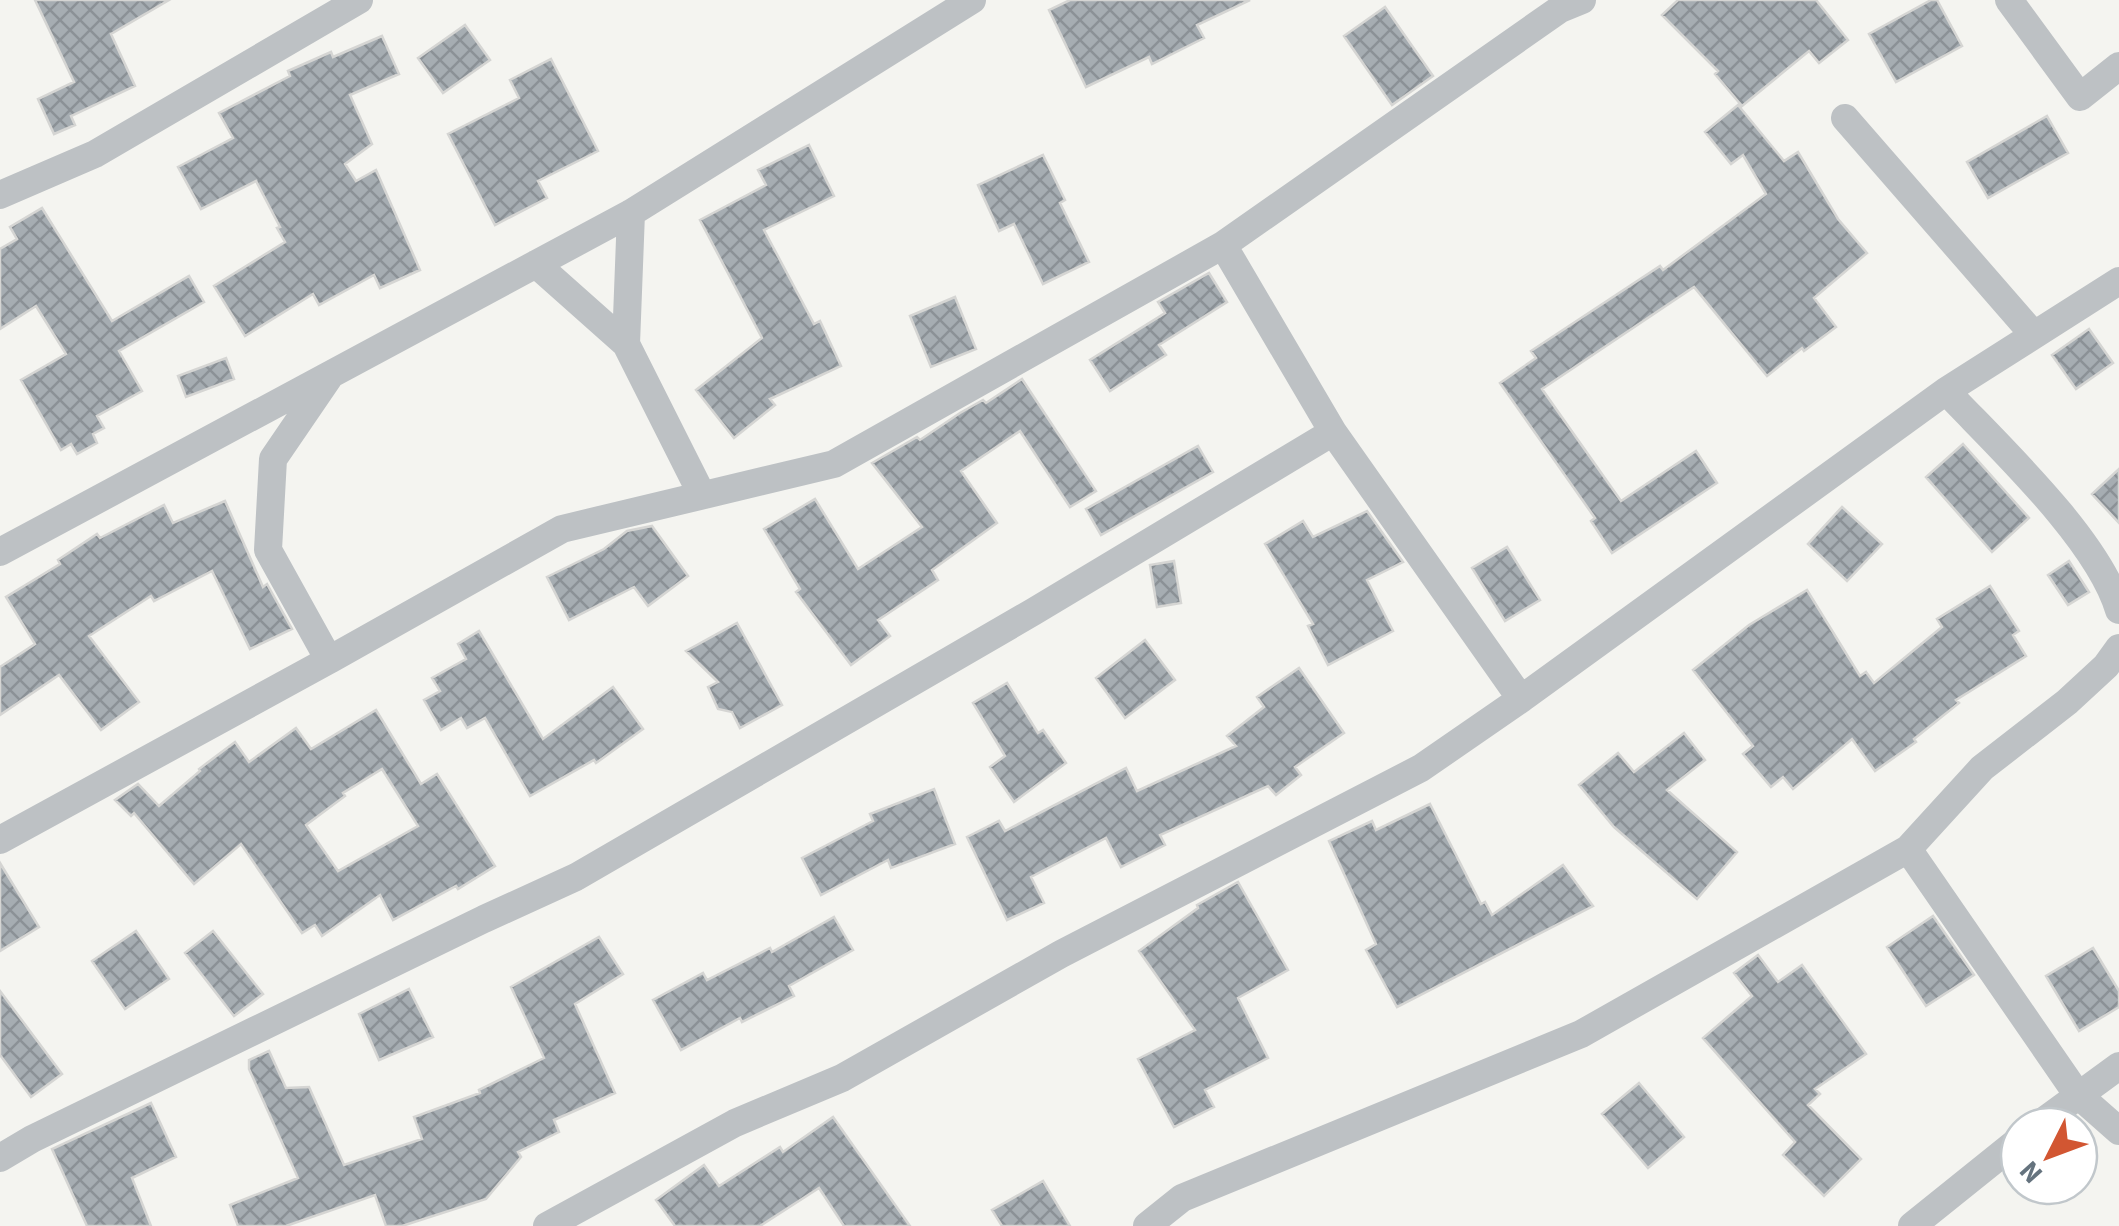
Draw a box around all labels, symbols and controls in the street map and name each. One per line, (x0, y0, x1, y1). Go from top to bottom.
north arrow (1999, 1106, 2099, 1206)
text: N (2010, 1152, 2052, 1192)

